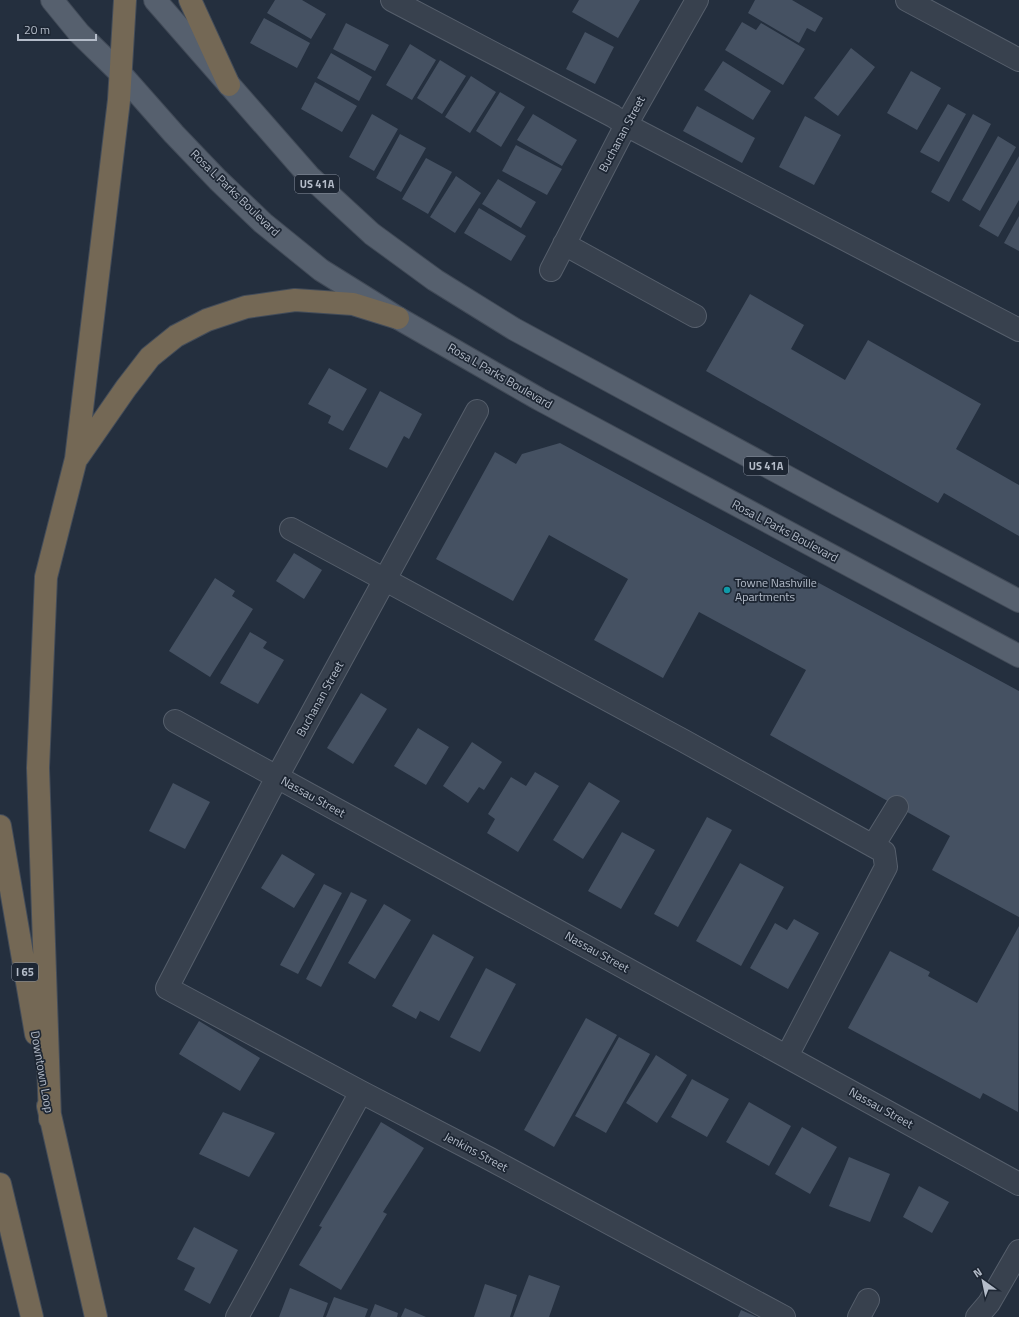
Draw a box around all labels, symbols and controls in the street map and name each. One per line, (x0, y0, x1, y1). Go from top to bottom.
scale bar (18, 16, 96, 42)
text: 20 m (24, 20, 50, 39)
street label: Buchanan Street (593, 92, 650, 175)
street label: Rosa L Parks Boulevard (186, 145, 284, 241)
road number: US 41A (295, 175, 339, 193)
street label: Rosa L Parks Boulevard (444, 338, 556, 413)
road number: US 41A (744, 457, 788, 475)
street label: Rosa L Parks Boulevard (729, 494, 842, 567)
place label: Towne Nashville Apartments (735, 573, 817, 606)
marker: Towne Nashville Apartments (722, 585, 732, 595)
street label: Buchanan Street (291, 657, 349, 740)
street label: Nassau Street (277, 771, 350, 823)
street label: Nassau Street (561, 926, 634, 978)
road number: I 65 (12, 963, 38, 981)
street label: Downtown Loop (26, 1029, 59, 1114)
street label: Nassau Street (845, 1082, 918, 1134)
street label: Jenkins Street (441, 1127, 512, 1177)
north arrow (963, 1261, 1003, 1301)
text: N (970, 1264, 985, 1281)

